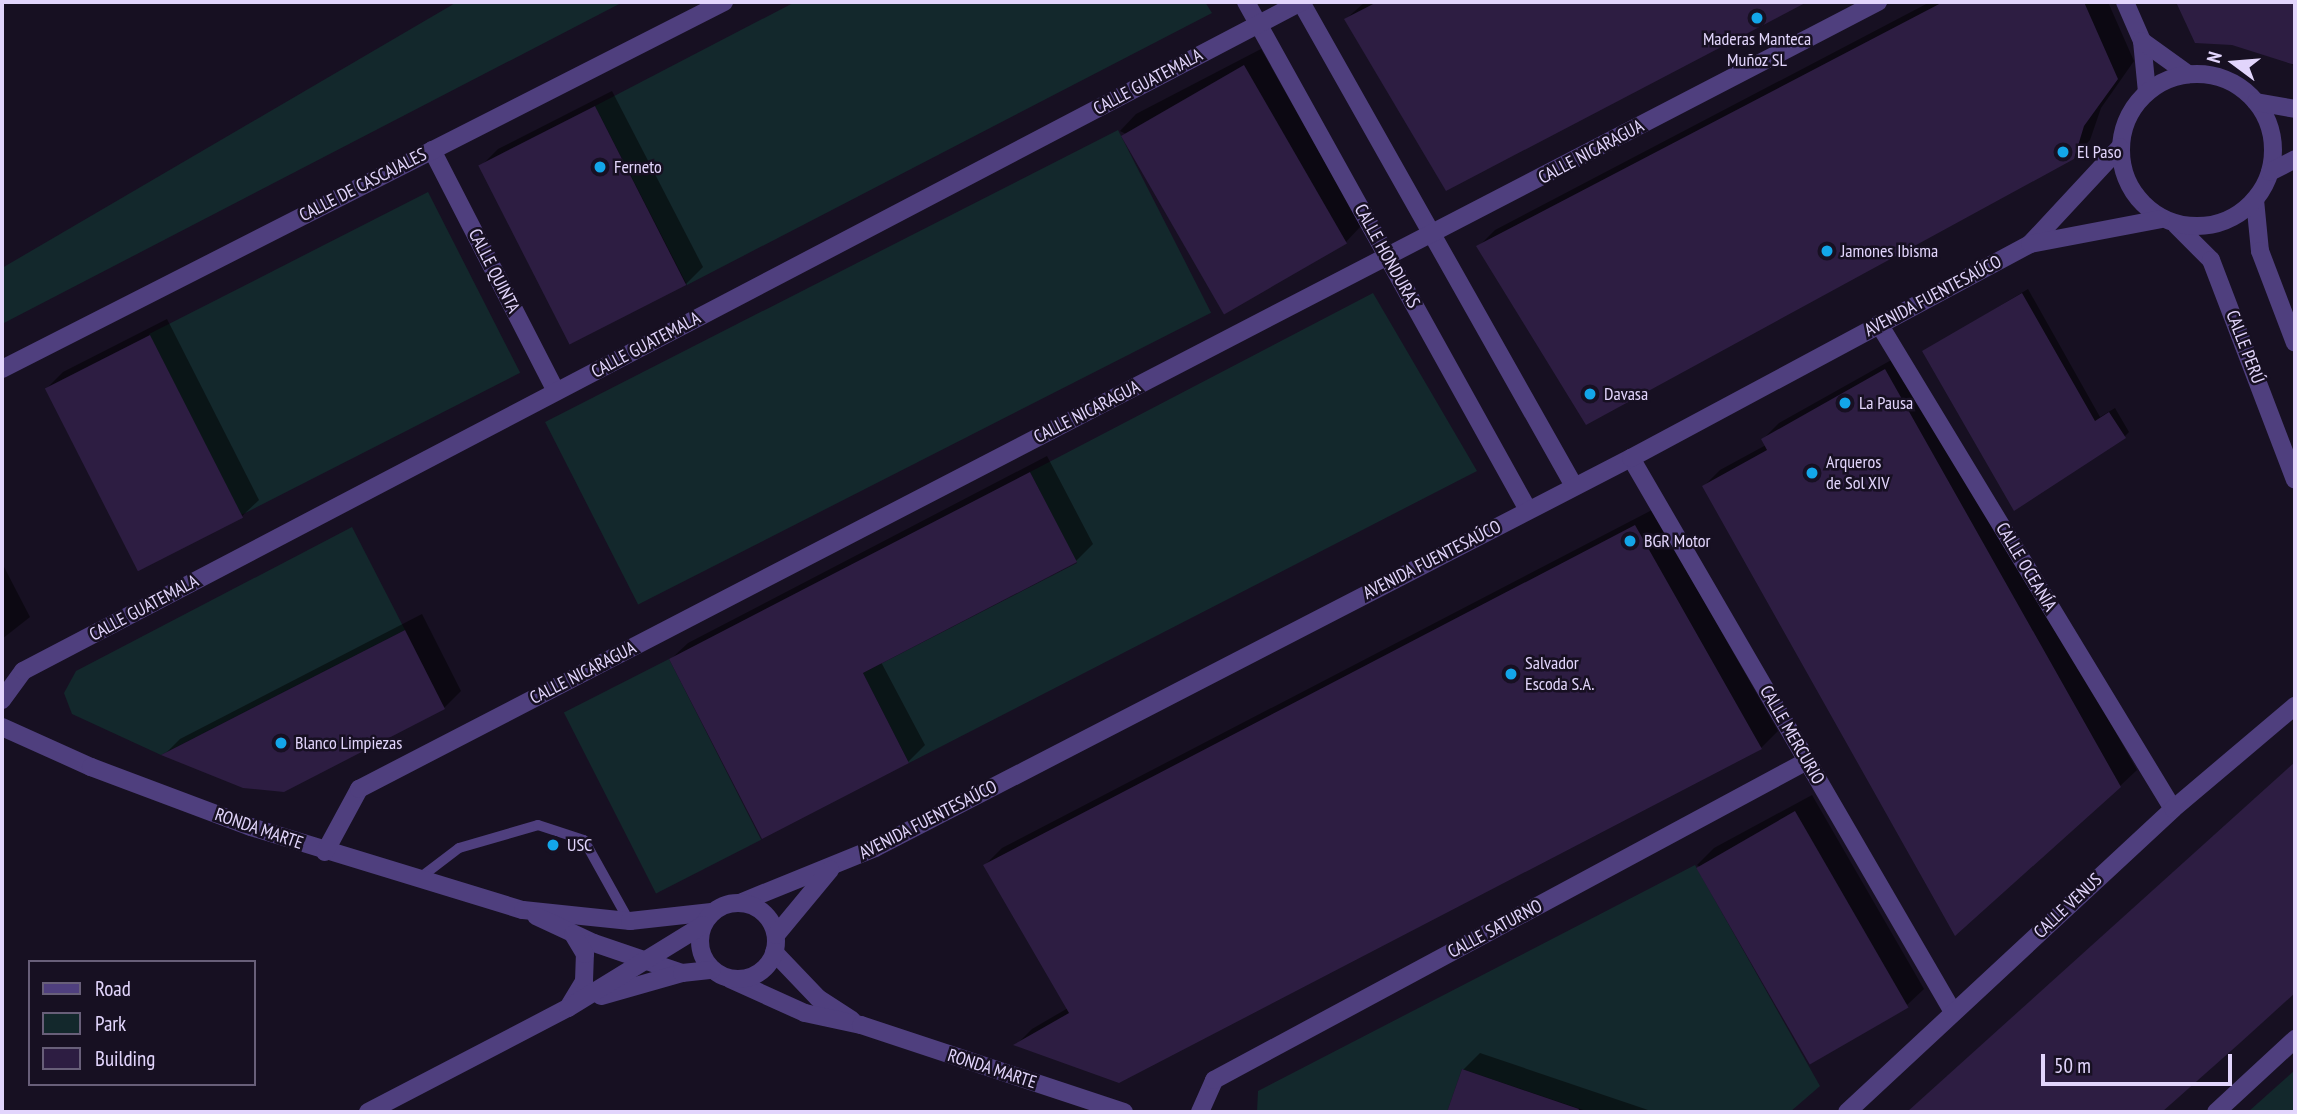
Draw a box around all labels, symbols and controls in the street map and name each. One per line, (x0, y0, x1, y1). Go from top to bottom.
marker: Maderas Manteca Muñoz SL (1749, 10, 1765, 26)
north arrow (2199, 28, 2269, 98)
place label: Maderas Manteca Muñoz SL (1703, 29, 1811, 72)
street label: CALLE GUATEMALA (1090, 44, 1206, 120)
text: N (2201, 49, 2227, 65)
street label: CALLE NICARAGUA (1535, 115, 1647, 189)
place label: El Paso (2077, 141, 2121, 163)
street label: CALLE DE CASCAJALES (296, 144, 430, 226)
marker: El Paso (2055, 144, 2071, 160)
place label: Ferneto (614, 156, 662, 178)
marker: Ferneto (592, 159, 608, 175)
street label: CALLE HONDURAS (1350, 200, 1424, 312)
street label: CALLE QUINTA (464, 225, 524, 317)
place label: Jamones Ibisma (1841, 240, 1938, 262)
marker: Jamones Ibisma (1819, 243, 1835, 259)
street label: AVENIDA FUENTESAÚCO (1861, 251, 2005, 341)
street label: CALLE GUATEMALA (588, 307, 704, 383)
street label: CALLE PERÚ (2221, 307, 2269, 387)
street label: CALLE NICARAGUA (1030, 376, 1144, 448)
place label: Davasa (1604, 383, 1648, 405)
marker: Davasa (1582, 386, 1598, 402)
place label: La Pausa (1859, 392, 1913, 414)
marker: La Pausa (1837, 395, 1853, 411)
place label: Arqueros de Sol XIV (1826, 452, 1890, 494)
marker: Arqueros de Sol XIV (1804, 465, 1820, 481)
street label: AVENIDA FUENTESAÚCO (1359, 516, 1505, 604)
street label: CALLE OCEANÍA (1991, 519, 2061, 615)
place label: BGR Motor (1644, 530, 1711, 552)
marker: BGR Motor (1622, 533, 1638, 549)
street label: CALLE GUATEMALA (86, 570, 202, 646)
street label: CALLE NICARAGUA (526, 637, 640, 709)
place label: Salvador Escoda S.A. (1525, 653, 1594, 696)
marker: Salvador Escoda S.A. (1503, 666, 1519, 682)
street label: CALLE MERCURIO (1755, 682, 1829, 788)
place label: Blanco Limpiezas (295, 732, 402, 754)
marker: Blanco Limpiezas (273, 735, 289, 751)
street label: AVENIDA FUENTESAÚCO (855, 776, 1001, 864)
street label: RONDA MARTE (212, 804, 306, 854)
place label: USC (567, 834, 592, 856)
marker: USC (545, 837, 561, 853)
street label: CALLE VENUS (2029, 869, 2107, 943)
street label: CALLE SATURNO (1444, 895, 1546, 963)
legend (28, 960, 256, 1086)
text: Road (95, 975, 131, 1002)
text: Park (95, 1010, 126, 1037)
scale bar (2045, 1040, 2236, 1084)
street label: RONDA MARTE (945, 1044, 1039, 1094)
text: Building (95, 1045, 155, 1072)
text: 50 m (2054, 1052, 2091, 1079)

